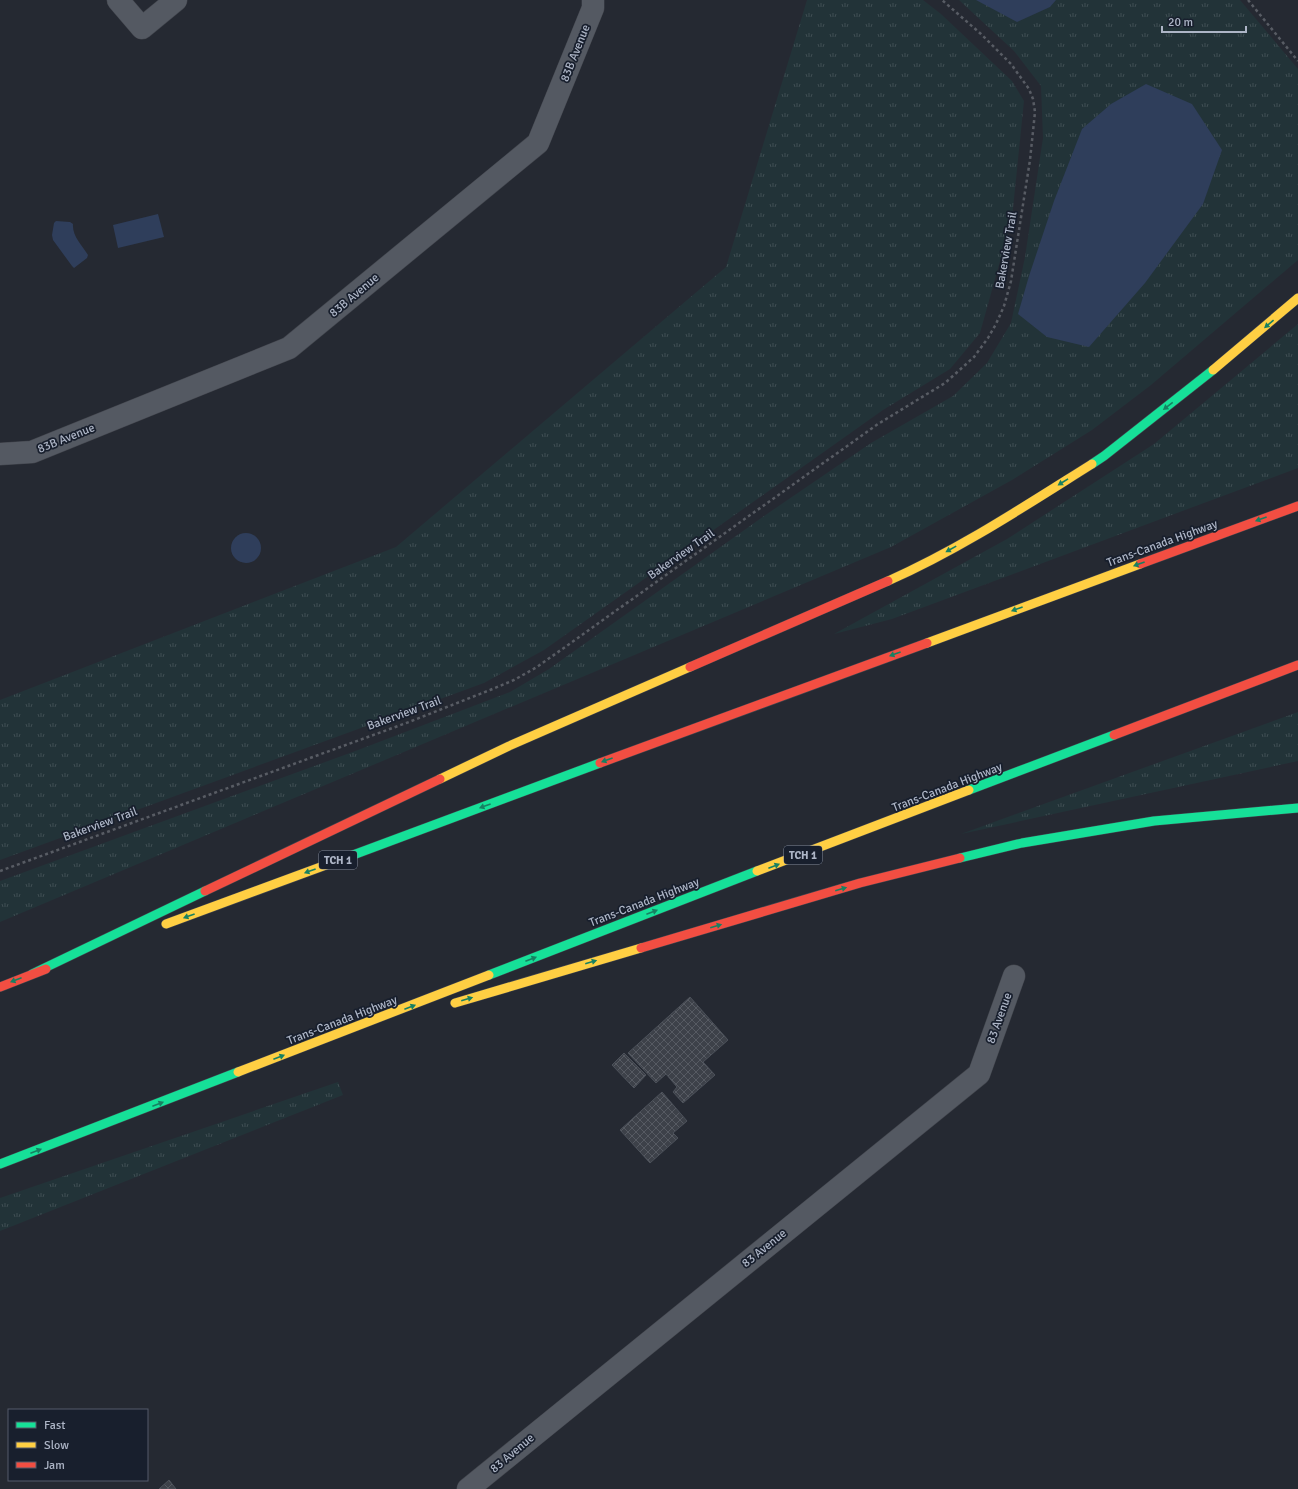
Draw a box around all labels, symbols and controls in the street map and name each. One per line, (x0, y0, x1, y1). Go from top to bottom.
scale bar (1162, 8, 1246, 34)
text: 20 m (1168, 15, 1193, 30)
street label: 83B Avenue (557, 22, 594, 84)
street label: Bakerview Trail (992, 210, 1021, 290)
street label: 83B Avenue (326, 270, 382, 321)
one-way arrow (1263, 319, 1274, 328)
one-way arrow (1162, 402, 1173, 410)
street label: 83B Avenue (35, 420, 97, 457)
one-way arrow (1058, 478, 1068, 486)
street label: Trans-Canada Highway (1105, 516, 1220, 570)
one-way arrow (1255, 517, 1267, 523)
street label: Bakerview Trail (645, 526, 718, 583)
one-way arrow (945, 546, 957, 552)
one-way arrow (1133, 562, 1145, 568)
one-way arrow (1011, 607, 1023, 613)
one-way arrow (889, 651, 901, 657)
street label: Bakerview Trail (365, 693, 444, 734)
one-way arrow (600, 758, 612, 764)
street label: Trans-Canada Highway (890, 759, 1005, 815)
one-way arrow (478, 803, 490, 809)
street label: Bakerview Trail (61, 804, 140, 845)
road number: TCH 1 (784, 846, 822, 864)
road number: TCH 1 (319, 851, 357, 869)
one-way arrow (768, 862, 780, 868)
one-way arrow (304, 868, 316, 874)
street label: Trans-Canada Highway (587, 874, 702, 930)
one-way arrow (835, 886, 847, 892)
one-way arrow (647, 909, 659, 915)
one-way arrow (182, 913, 194, 919)
one-way arrow (710, 923, 722, 929)
one-way arrow (525, 956, 537, 962)
one-way arrow (586, 959, 598, 965)
one-way arrow (10, 978, 22, 984)
street label: 83 Avenue (983, 991, 1016, 1046)
street label: Trans-Canada Highway (285, 992, 400, 1048)
one-way arrow (461, 996, 473, 1002)
one-way arrow (404, 1003, 416, 1009)
one-way arrow (274, 1054, 286, 1060)
one-way arrow (152, 1100, 164, 1106)
one-way arrow (31, 1147, 43, 1153)
street label: 83 Avenue (739, 1226, 790, 1271)
legend (8, 1409, 148, 1481)
text: Fast (44, 1418, 65, 1433)
street label: 83 Avenue (487, 1431, 537, 1476)
text: Slow (44, 1438, 69, 1453)
text: Jam (44, 1458, 65, 1473)

